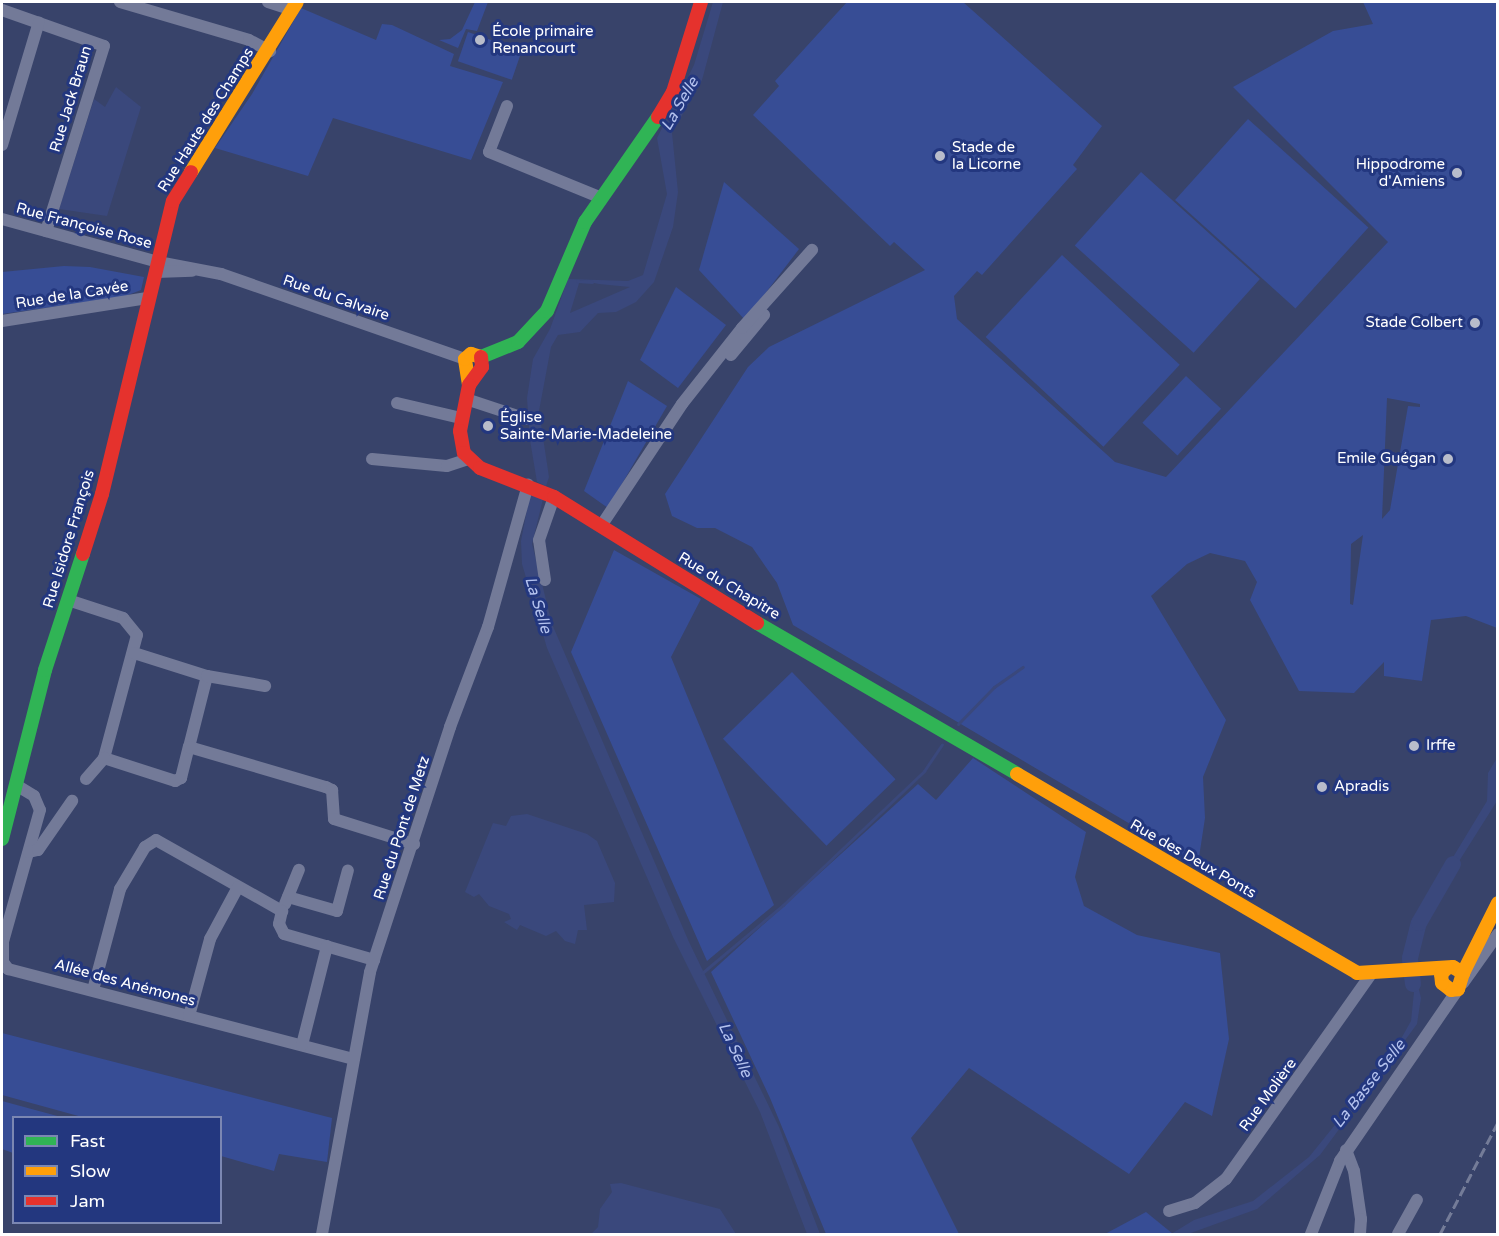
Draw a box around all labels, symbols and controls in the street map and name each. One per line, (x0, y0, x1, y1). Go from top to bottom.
place label: École primaire Renancourt (492, 22, 593, 57)
marker: École primaire Renancourt (473, 33, 487, 47)
street label: Rue Jack Braun (46, 44, 96, 154)
street label: Rue Haute des Champs (154, 45, 258, 195)
water label: La Selle (657, 74, 703, 134)
place label: Stade de la Licorne (952, 138, 1021, 173)
marker: Stade de la Licorne (933, 149, 947, 163)
place label: Hippodrome d'Amiens (1356, 155, 1445, 190)
marker: Hippodrome d'Amiens (1450, 166, 1464, 180)
street label: Rue Françoise Rose (14, 199, 154, 253)
street label: Rue du Calvaire (280, 271, 392, 325)
street label: Rue de la Cavée (14, 277, 130, 313)
place label: Stade Colbert (1366, 314, 1463, 332)
marker: Stade Colbert (1468, 316, 1482, 330)
place label: Église Sainte-Marie-Madeleine (500, 408, 672, 443)
marker: Église Sainte-Marie-Madeleine (481, 419, 495, 433)
place label: Emile Guégan (1337, 450, 1436, 468)
marker: Emile Guégan (1441, 452, 1455, 466)
street label: Rue Isidore François (39, 468, 99, 610)
street label: Rue du Chapitre (675, 549, 783, 623)
water label: La Selle (520, 574, 556, 636)
place label: Irffe (1426, 737, 1456, 755)
marker: Irffe (1407, 739, 1421, 753)
street label: Rue du Pont de Metz (370, 754, 434, 902)
place label: Apradis (1334, 778, 1389, 796)
marker: Apradis (1315, 780, 1329, 794)
street label: Rue des Deux Ponts (1127, 816, 1259, 902)
street label: Allée des Anémones (53, 956, 197, 1010)
water label: La Selle (714, 1020, 756, 1080)
water label: La Basse Selle (1329, 1036, 1409, 1132)
street label: Rue Molière (1236, 1055, 1300, 1135)
legend (12, 1116, 222, 1224)
text: Fast (70, 1130, 105, 1152)
text: Slow (70, 1160, 111, 1182)
text: Jam (70, 1190, 105, 1212)

